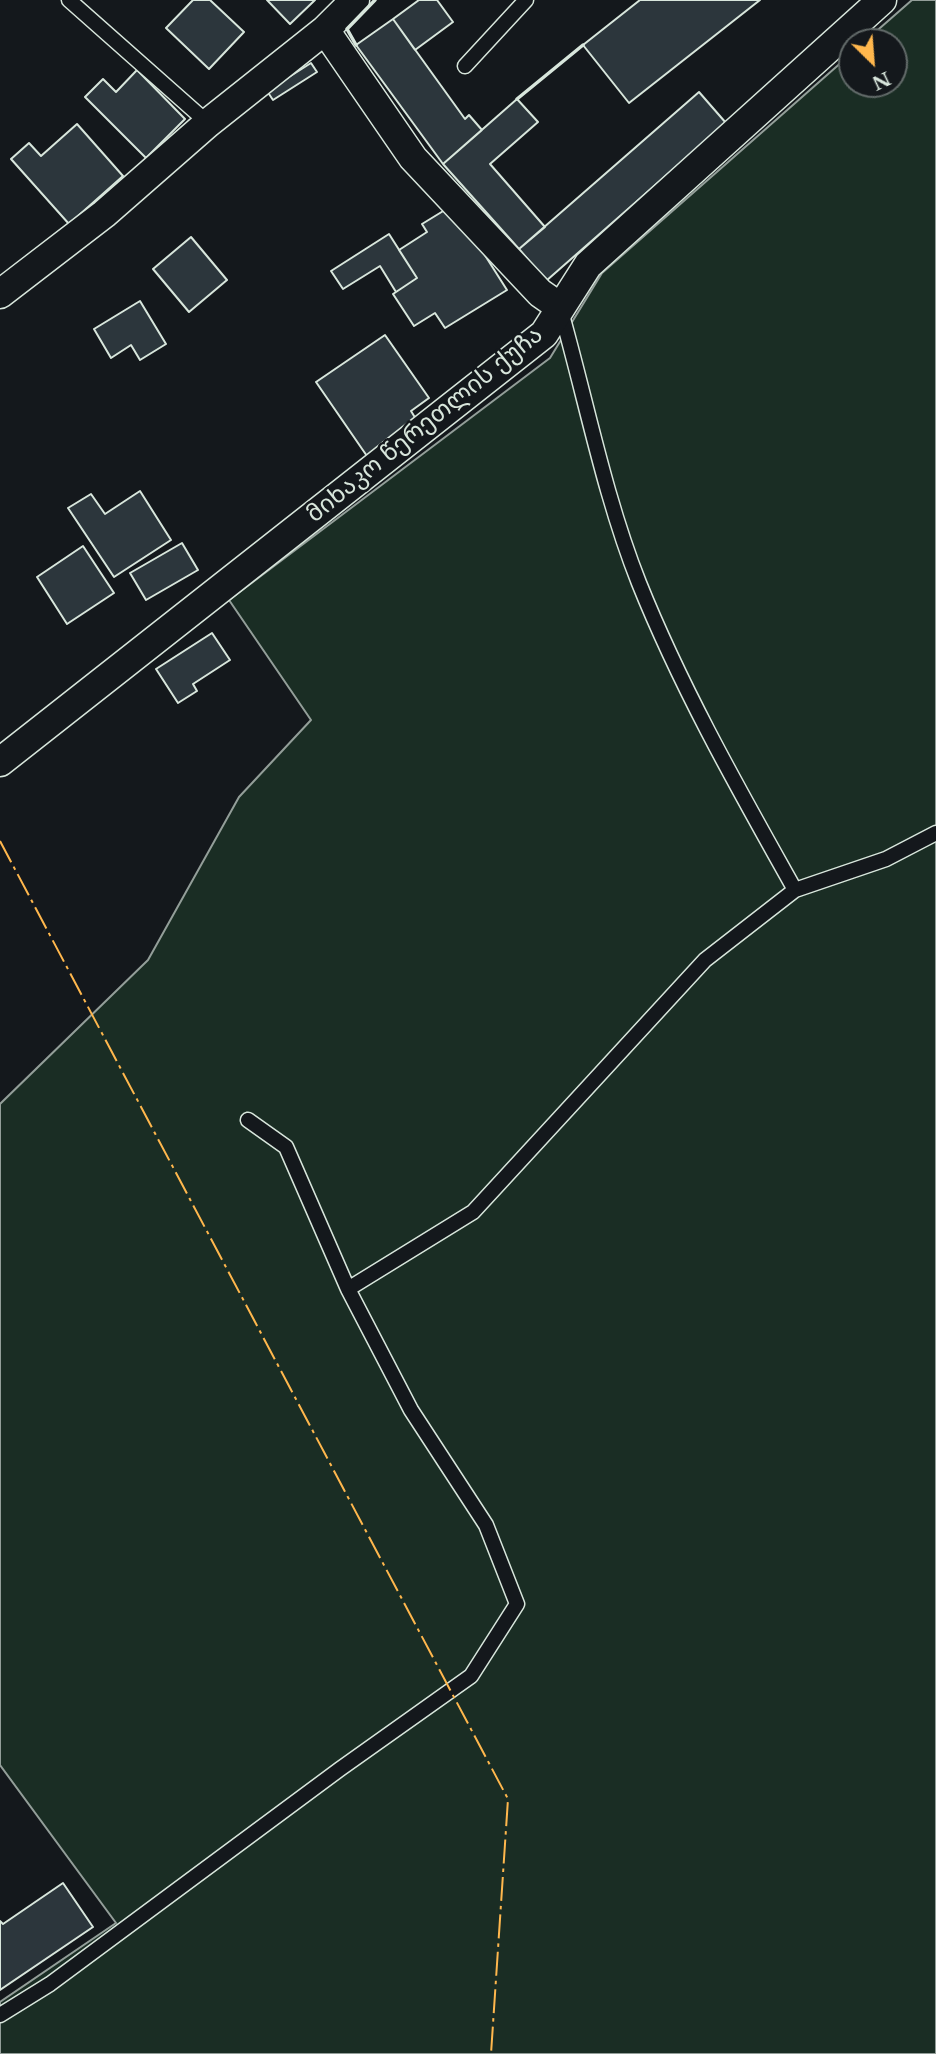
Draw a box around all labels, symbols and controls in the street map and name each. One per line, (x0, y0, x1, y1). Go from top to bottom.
north arrow (838, 28, 908, 98)
text: N (868, 66, 894, 95)
street label: მიხაკო წერეთლის ქუჩა (301, 321, 549, 529)

